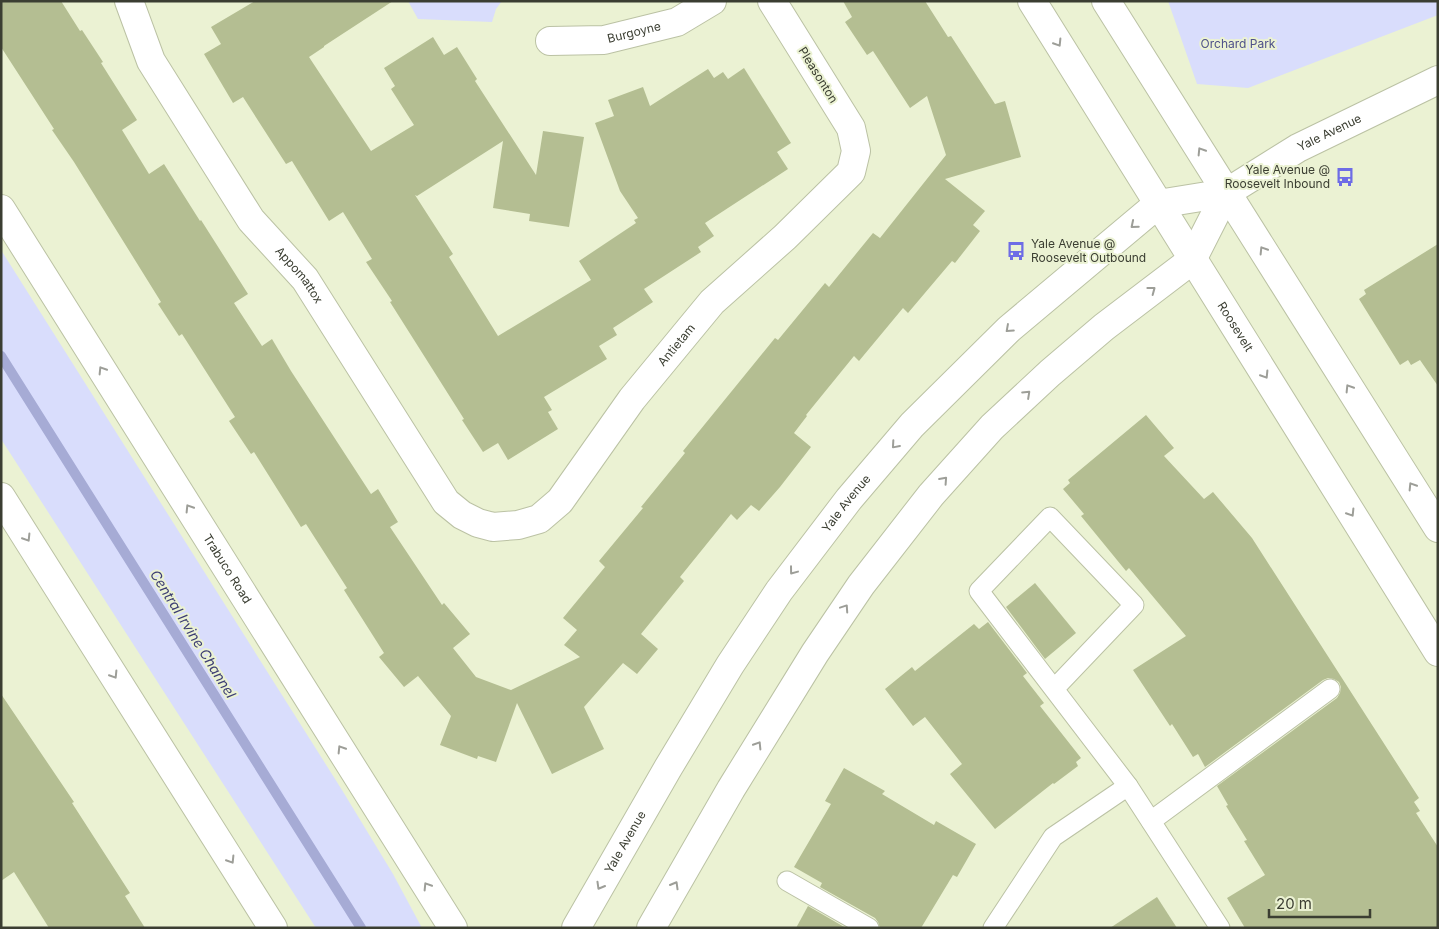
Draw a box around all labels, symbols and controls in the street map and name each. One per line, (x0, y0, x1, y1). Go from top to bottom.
street label: Burgoyne (606, 18, 662, 46)
park label: Orchard Park (1201, 36, 1276, 51)
one-way arrow (1051, 37, 1061, 46)
street label: Pleasonton (795, 44, 842, 105)
street label: Yale Avenue (1295, 110, 1364, 154)
one-way arrow (1197, 148, 1207, 157)
place label: Yale Avenue @ Roosevelt Inbound (1225, 162, 1330, 191)
bus stop icon: Yale Avenue @ Roosevelt Inbound (1334, 166, 1356, 188)
one-way arrow (1130, 219, 1139, 228)
place label: Yale Avenue @ Roosevelt Outbound (1031, 236, 1146, 265)
bus stop icon: Yale Avenue @ Roosevelt Outbound (1005, 240, 1027, 262)
street label: Appomattox (272, 243, 327, 306)
one-way arrow (1259, 247, 1269, 256)
one-way arrow (1146, 287, 1156, 296)
street label: Roosevelt (1215, 299, 1257, 354)
street label: Antietam (654, 320, 698, 369)
one-way arrow (1006, 324, 1015, 333)
one-way arrow (99, 367, 109, 376)
one-way arrow (1258, 370, 1268, 379)
one-way arrow (1346, 384, 1356, 393)
one-way arrow (1022, 391, 1031, 400)
one-way arrow (892, 439, 901, 448)
street label: Yale Avenue (818, 471, 874, 535)
one-way arrow (938, 476, 947, 485)
one-way arrow (1408, 483, 1418, 492)
one-way arrow (186, 504, 195, 513)
one-way arrow (1344, 508, 1354, 517)
street label: Trabuco Road (200, 531, 255, 606)
one-way arrow (21, 533, 31, 542)
water label: Central Irvine Channel (147, 566, 240, 702)
one-way arrow (790, 566, 799, 575)
one-way arrow (839, 605, 848, 614)
one-way arrow (108, 670, 118, 679)
one-way arrow (751, 742, 761, 751)
one-way arrow (337, 745, 347, 754)
street label: Yale Avenue (601, 808, 649, 876)
one-way arrow (225, 855, 235, 864)
one-way arrow (596, 881, 606, 890)
one-way arrow (669, 882, 679, 891)
one-way arrow (424, 883, 434, 892)
scale bar (1269, 886, 1370, 918)
text: 20 m (1276, 894, 1312, 913)

